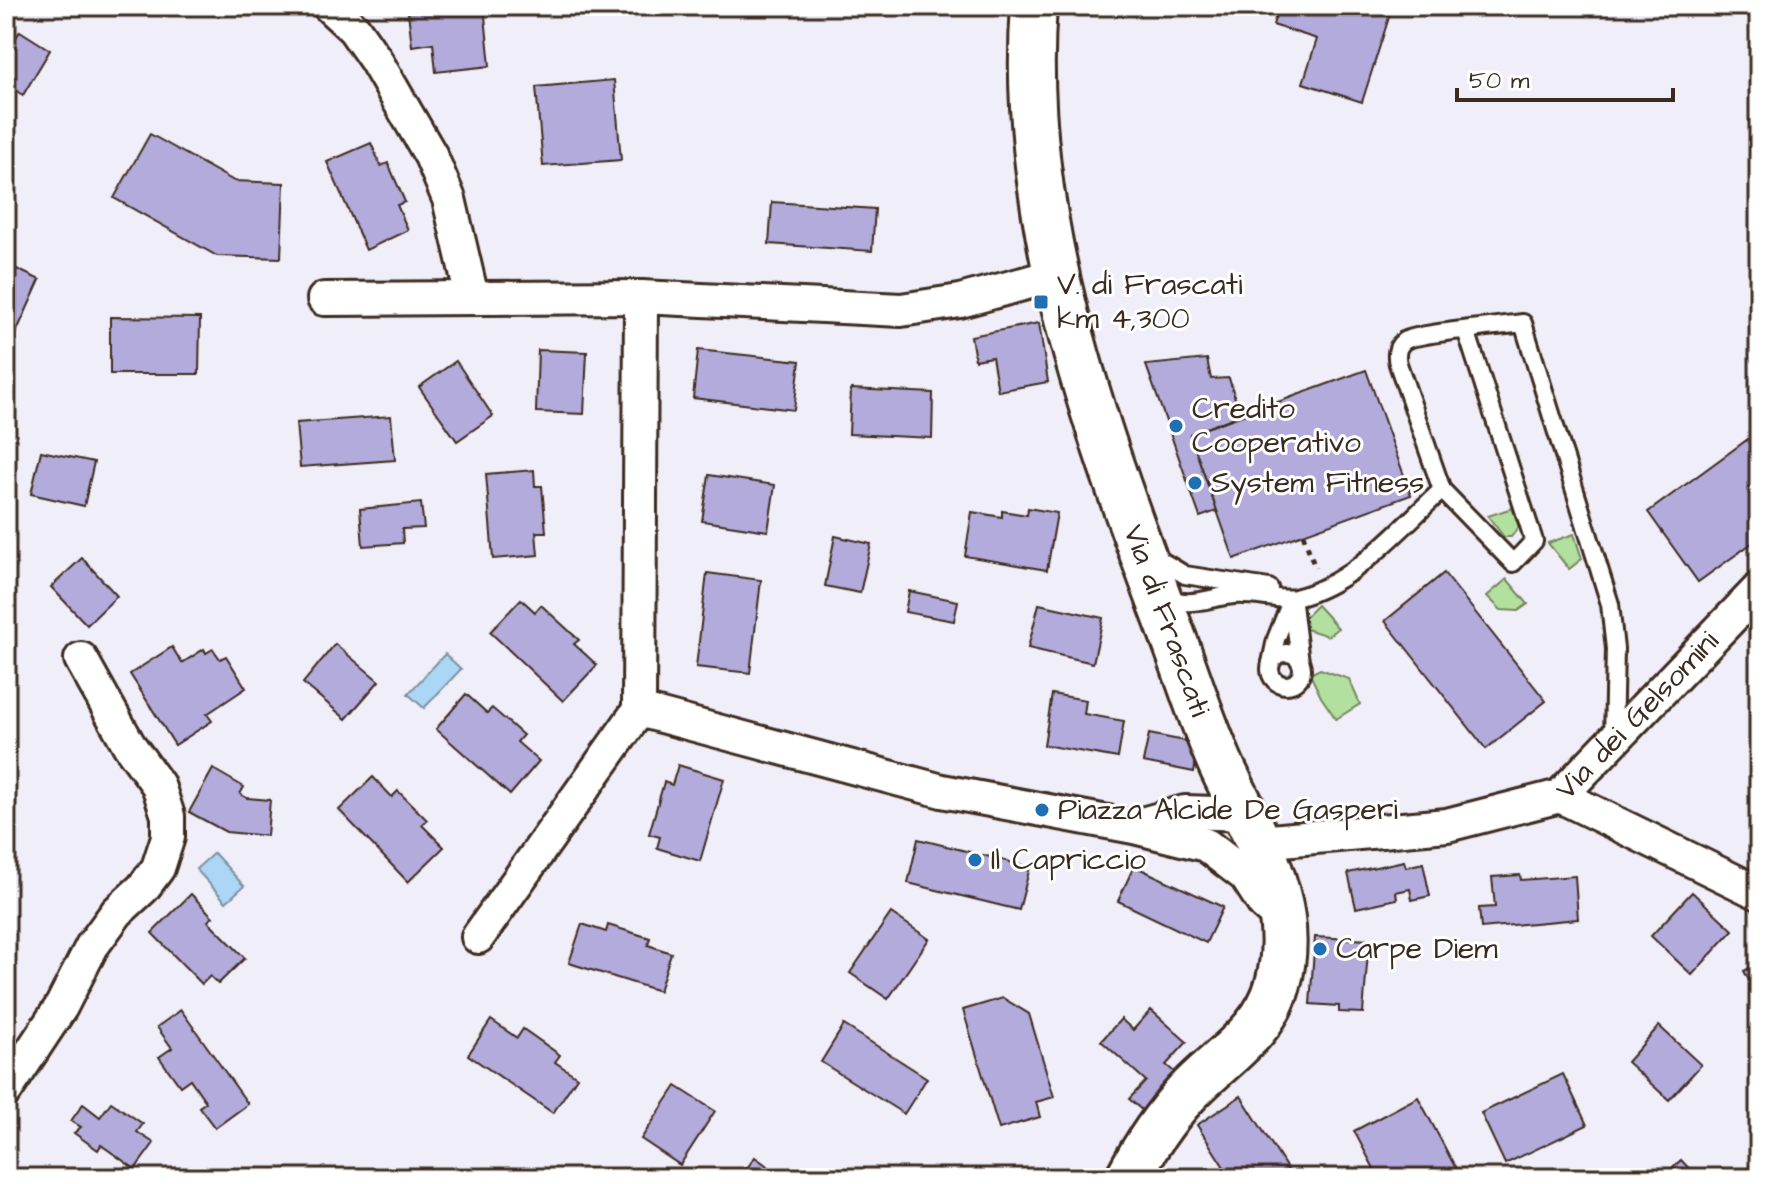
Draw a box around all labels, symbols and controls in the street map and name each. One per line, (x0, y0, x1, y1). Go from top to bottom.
scale bar (1457, 52, 1673, 102)
text: 50 m (1469, 64, 1530, 98)
place label: V. di Frascati km 4,300 (1057, 264, 1243, 340)
marker: V. di Frascati km 4,300 (1032, 293, 1050, 311)
place label: Credito Cooperativo (1192, 388, 1361, 464)
marker: Credito Cooperativo (1167, 417, 1185, 435)
place label: System Fitness (1211, 462, 1424, 505)
marker: System Fitness (1186, 474, 1204, 492)
street label: Via di Frascati (1113, 519, 1221, 723)
street label: Via dei Gelsomini (1546, 621, 1729, 809)
place label: Piazza Alcide De Gasperi (1058, 789, 1398, 831)
marker: Piazza Alcide De Gasperi (1033, 801, 1051, 819)
place label: Il Capriccio (991, 839, 1146, 881)
marker: Il Capriccio (966, 851, 984, 869)
place label: Carpe Diem (1336, 928, 1498, 970)
marker: Carpe Diem (1311, 940, 1329, 958)

